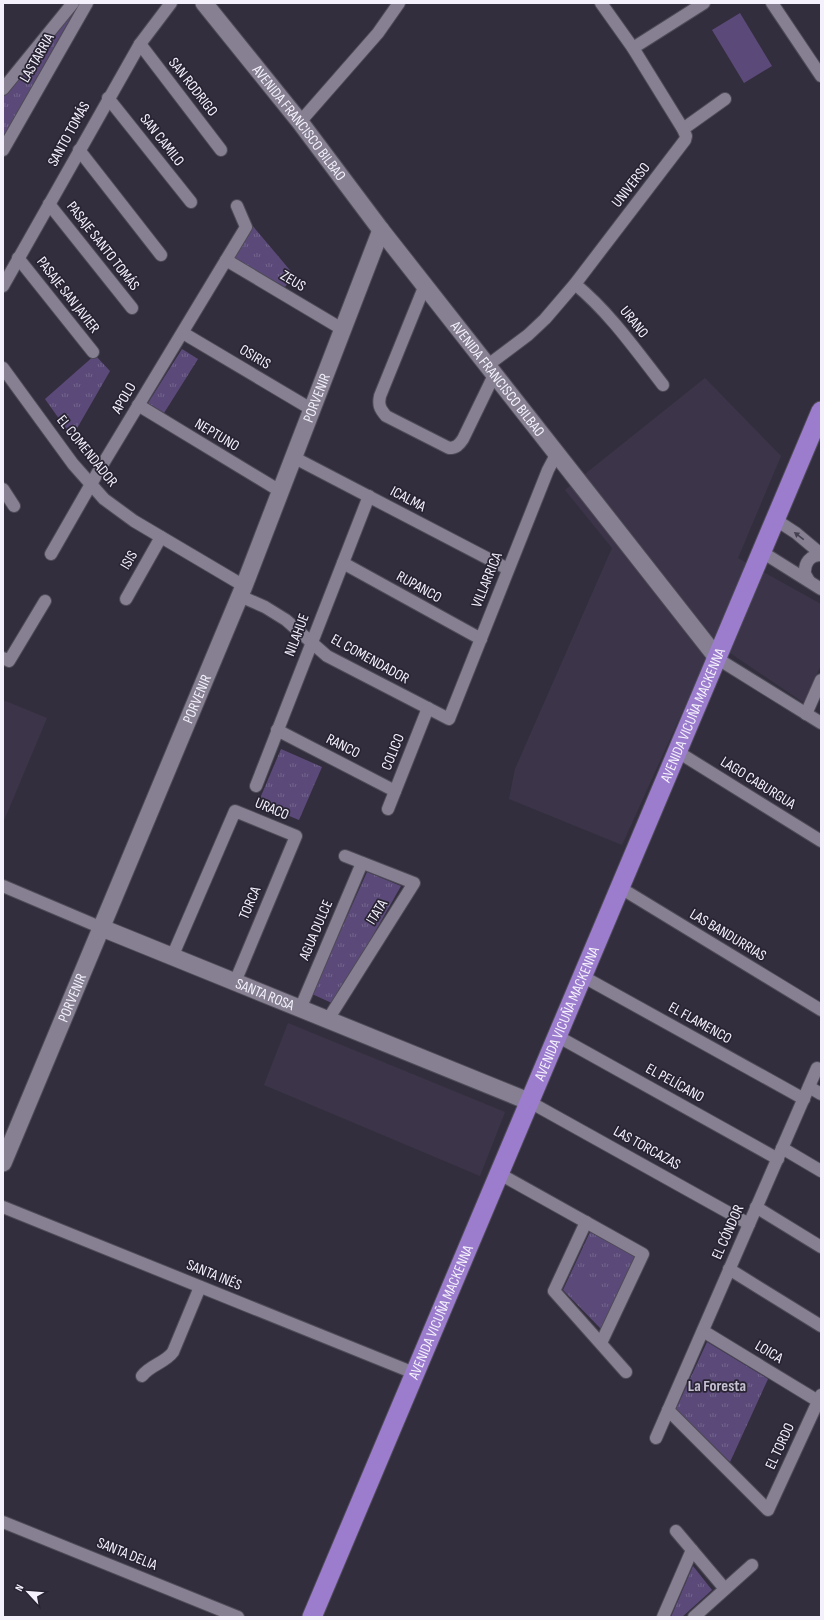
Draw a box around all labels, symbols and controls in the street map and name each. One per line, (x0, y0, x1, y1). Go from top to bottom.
street label: LASTARRIA (15, 30, 59, 86)
street label: SAN RODRIGO (164, 54, 222, 120)
street label: AVENIDA FRANCISCO BILBAO (248, 60, 350, 185)
street label: SANTO TOMÁS (43, 98, 95, 170)
street label: SAN CAMILO (136, 110, 188, 170)
street label: UNIVERSO (608, 159, 654, 211)
street label: PASAJE SANTO TOMÁS (62, 198, 144, 294)
street label: PASAJE SAN JAVIER (32, 253, 104, 337)
street label: ZEUS (277, 266, 309, 296)
street label: URANO (615, 302, 653, 342)
street label: AVENIDA FRANCISCO BILBAO (446, 316, 549, 440)
street label: OSIRIS (236, 340, 274, 374)
street label: PORVENIR (298, 370, 335, 425)
street label: APOLO (107, 379, 141, 418)
street label: EL COMENDADOR (52, 411, 122, 491)
street label: NEPTUNO (191, 414, 243, 456)
street label: ICALMA (387, 482, 430, 516)
one-way arrow (794, 532, 805, 540)
street label: ISIS (116, 547, 142, 573)
street label: VILLARRICA (467, 549, 507, 610)
street label: RUPANCO (393, 567, 445, 607)
street label: NILAHUE (280, 611, 314, 659)
street label: EL COMENDADOR (327, 630, 413, 688)
street label: AVENIDA VICUÑA MACKENNA (656, 645, 730, 786)
street label: PORVENIR (178, 672, 216, 726)
street label: RANCO (323, 729, 363, 763)
street label: COLICO (377, 731, 409, 773)
street label: LAGO CABURGUA (717, 752, 800, 814)
street label: URACO (252, 793, 292, 825)
street label: TORCA (235, 883, 266, 922)
street label: ITATA (362, 895, 392, 928)
street label: AGUA DULCE (294, 897, 337, 964)
street label: LAS BANDURRIAS (686, 905, 770, 965)
street label: AVENIDA VICUÑA MACKENNA (530, 943, 604, 1084)
street label: PORVENIR (53, 971, 91, 1025)
street label: SANTA ROSA (233, 974, 298, 1015)
street label: EL FLAMENCO (665, 998, 735, 1048)
street label: EL PELÍCANO (642, 1059, 708, 1107)
street label: LAS TORCAZAS (610, 1122, 684, 1174)
street label: EL CÓNDOR (708, 1202, 749, 1262)
street label: AVENIDA VICUÑA MACKENNA (404, 1242, 478, 1383)
street label: SANTA INÉS (184, 1255, 244, 1295)
street label: LOICA (751, 1336, 787, 1368)
district label: La Foresta (688, 1377, 746, 1396)
street label: EL TORDO (761, 1420, 799, 1472)
street label: SANTA DELIA (94, 1533, 160, 1575)
north arrow (8, 1572, 48, 1612)
text: N (12, 1582, 27, 1593)

